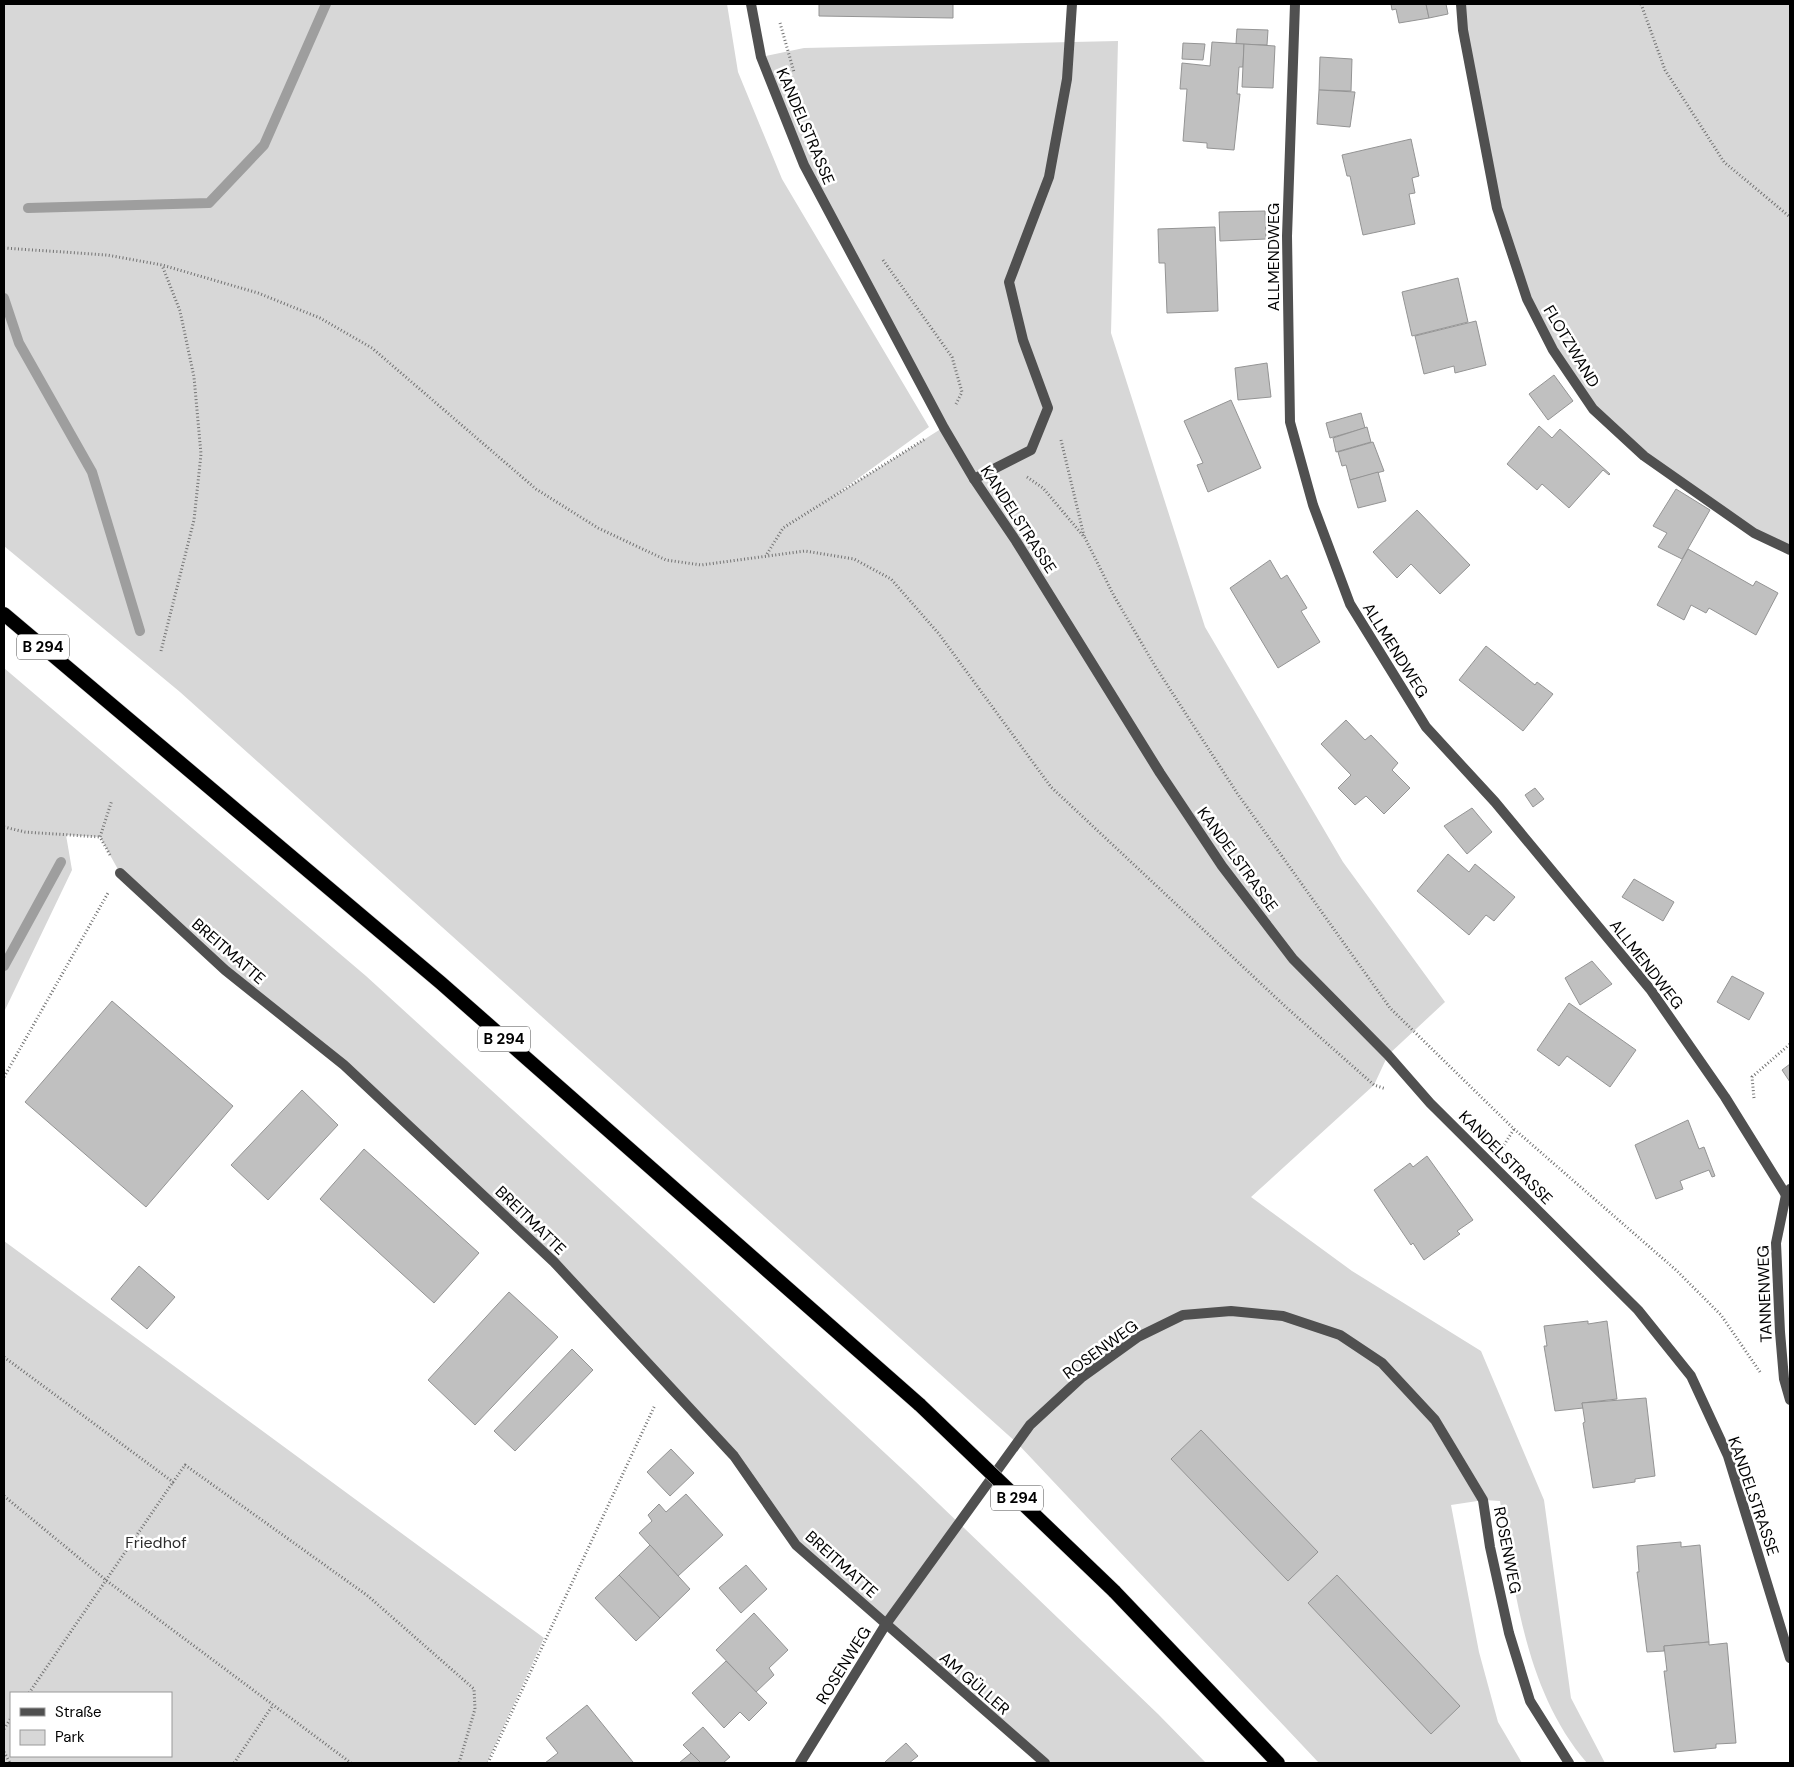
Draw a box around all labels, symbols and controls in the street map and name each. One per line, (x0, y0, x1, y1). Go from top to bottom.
street label: KANDELSTRASSE (772, 65, 840, 188)
street label: ALLMENDWEG (1263, 203, 1284, 311)
street label: FLOTZWAND (1539, 301, 1604, 391)
street label: KANDELSTRASSE (976, 461, 1061, 577)
street label: ALLMENDWEG (1358, 599, 1433, 702)
road number: B 294 (17, 634, 69, 660)
street label: KANDELSTRASSE (1192, 803, 1283, 916)
street label: BREITMATTE (188, 914, 270, 989)
street label: ALLMENDWEG (1605, 915, 1688, 1013)
road number: B 294 (478, 1026, 530, 1052)
street label: KANDELSTRASSE (1454, 1106, 1557, 1209)
street label: BREITMATTE (491, 1181, 571, 1259)
street label: TANNENWEG (1752, 1245, 1777, 1343)
street label: ROSENWEG (1059, 1315, 1142, 1384)
street label: KANDELSTRASSE (1723, 1434, 1784, 1559)
road number: B 294 (991, 1486, 1043, 1510)
street label: ROSENWEG (1489, 1505, 1526, 1595)
street label: BREITMATTE (801, 1526, 882, 1603)
park label: Friedhof (125, 1532, 187, 1553)
street label: ROSENWEG (811, 1622, 876, 1708)
street label: AM GÜLLER (935, 1647, 1014, 1720)
legend (10, 1692, 172, 1757)
text: Straße (55, 1702, 102, 1722)
text: Park (55, 1727, 85, 1747)

